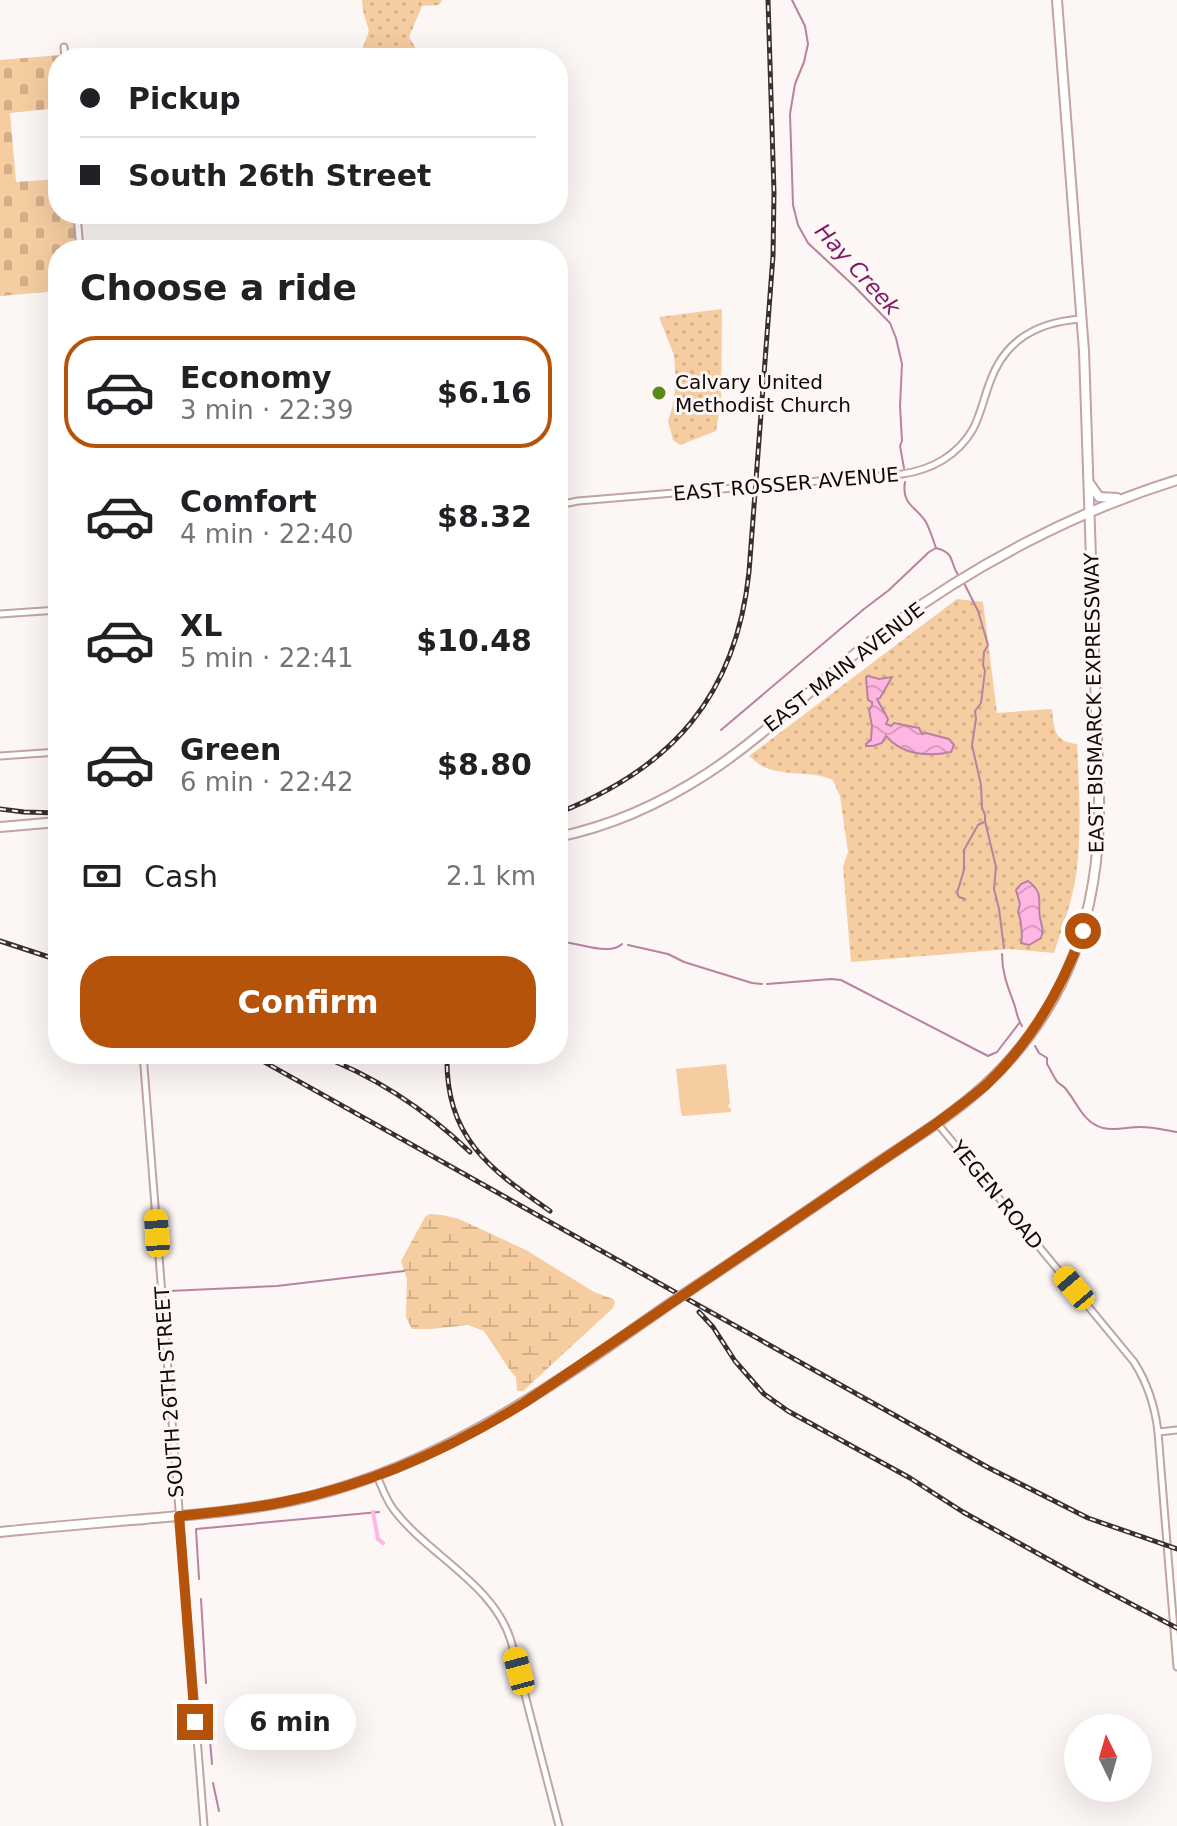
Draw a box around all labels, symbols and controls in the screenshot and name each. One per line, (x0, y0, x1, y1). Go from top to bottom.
text: Pickup (128, 81, 241, 116)
text: South 26th Street (128, 158, 431, 193)
water label: Hay Creek (810, 219, 906, 321)
text: Choose a ride (80, 267, 357, 308)
icon: car (84, 356, 156, 428)
text: Economy (180, 360, 332, 395)
place label: Calvary United Methodist Church (675, 370, 851, 417)
text: $6.16 (437, 375, 532, 410)
marker: Calvary United Methodist Church (650, 384, 668, 402)
text: 3 min · 22:39 (180, 395, 354, 425)
street label: EAST ROSSER AVENUE (672, 462, 900, 506)
icon: car (84, 480, 156, 552)
text: Comfort (180, 484, 317, 519)
text: $8.32 (437, 499, 532, 534)
text: 4 min · 22:40 (180, 519, 354, 549)
street label: EAST BISMARCK EXPRESSWAY (1079, 552, 1109, 853)
street label: EAST MAIN AVENUE (759, 597, 929, 737)
icon: car (84, 604, 156, 676)
text: XL (180, 608, 222, 643)
text: $10.48 (416, 623, 532, 658)
text: 5 min · 22:41 (180, 643, 354, 673)
icon: car (84, 728, 156, 800)
text: Green (180, 732, 281, 767)
text: $8.80 (437, 747, 532, 782)
text: 6 min · 22:42 (180, 767, 354, 797)
icon: cash (80, 854, 124, 898)
text: Cash (144, 859, 218, 894)
text: 2.1 km (446, 861, 536, 891)
route start (1065, 913, 1101, 949)
button: Confirm (80, 956, 536, 1048)
street label: YEGEN ROAD (945, 1135, 1048, 1254)
car (143, 1208, 171, 1258)
car (1049, 1262, 1099, 1314)
street label: SOUTH 26TH STREET (150, 1285, 188, 1499)
car (501, 1645, 537, 1697)
callout: 6 min (223, 1694, 355, 1750)
route end (177, 1704, 213, 1740)
text: 6 min (249, 1707, 331, 1737)
north arrow (1064, 1714, 1152, 1802)
map controls (1064, 1714, 1152, 1802)

